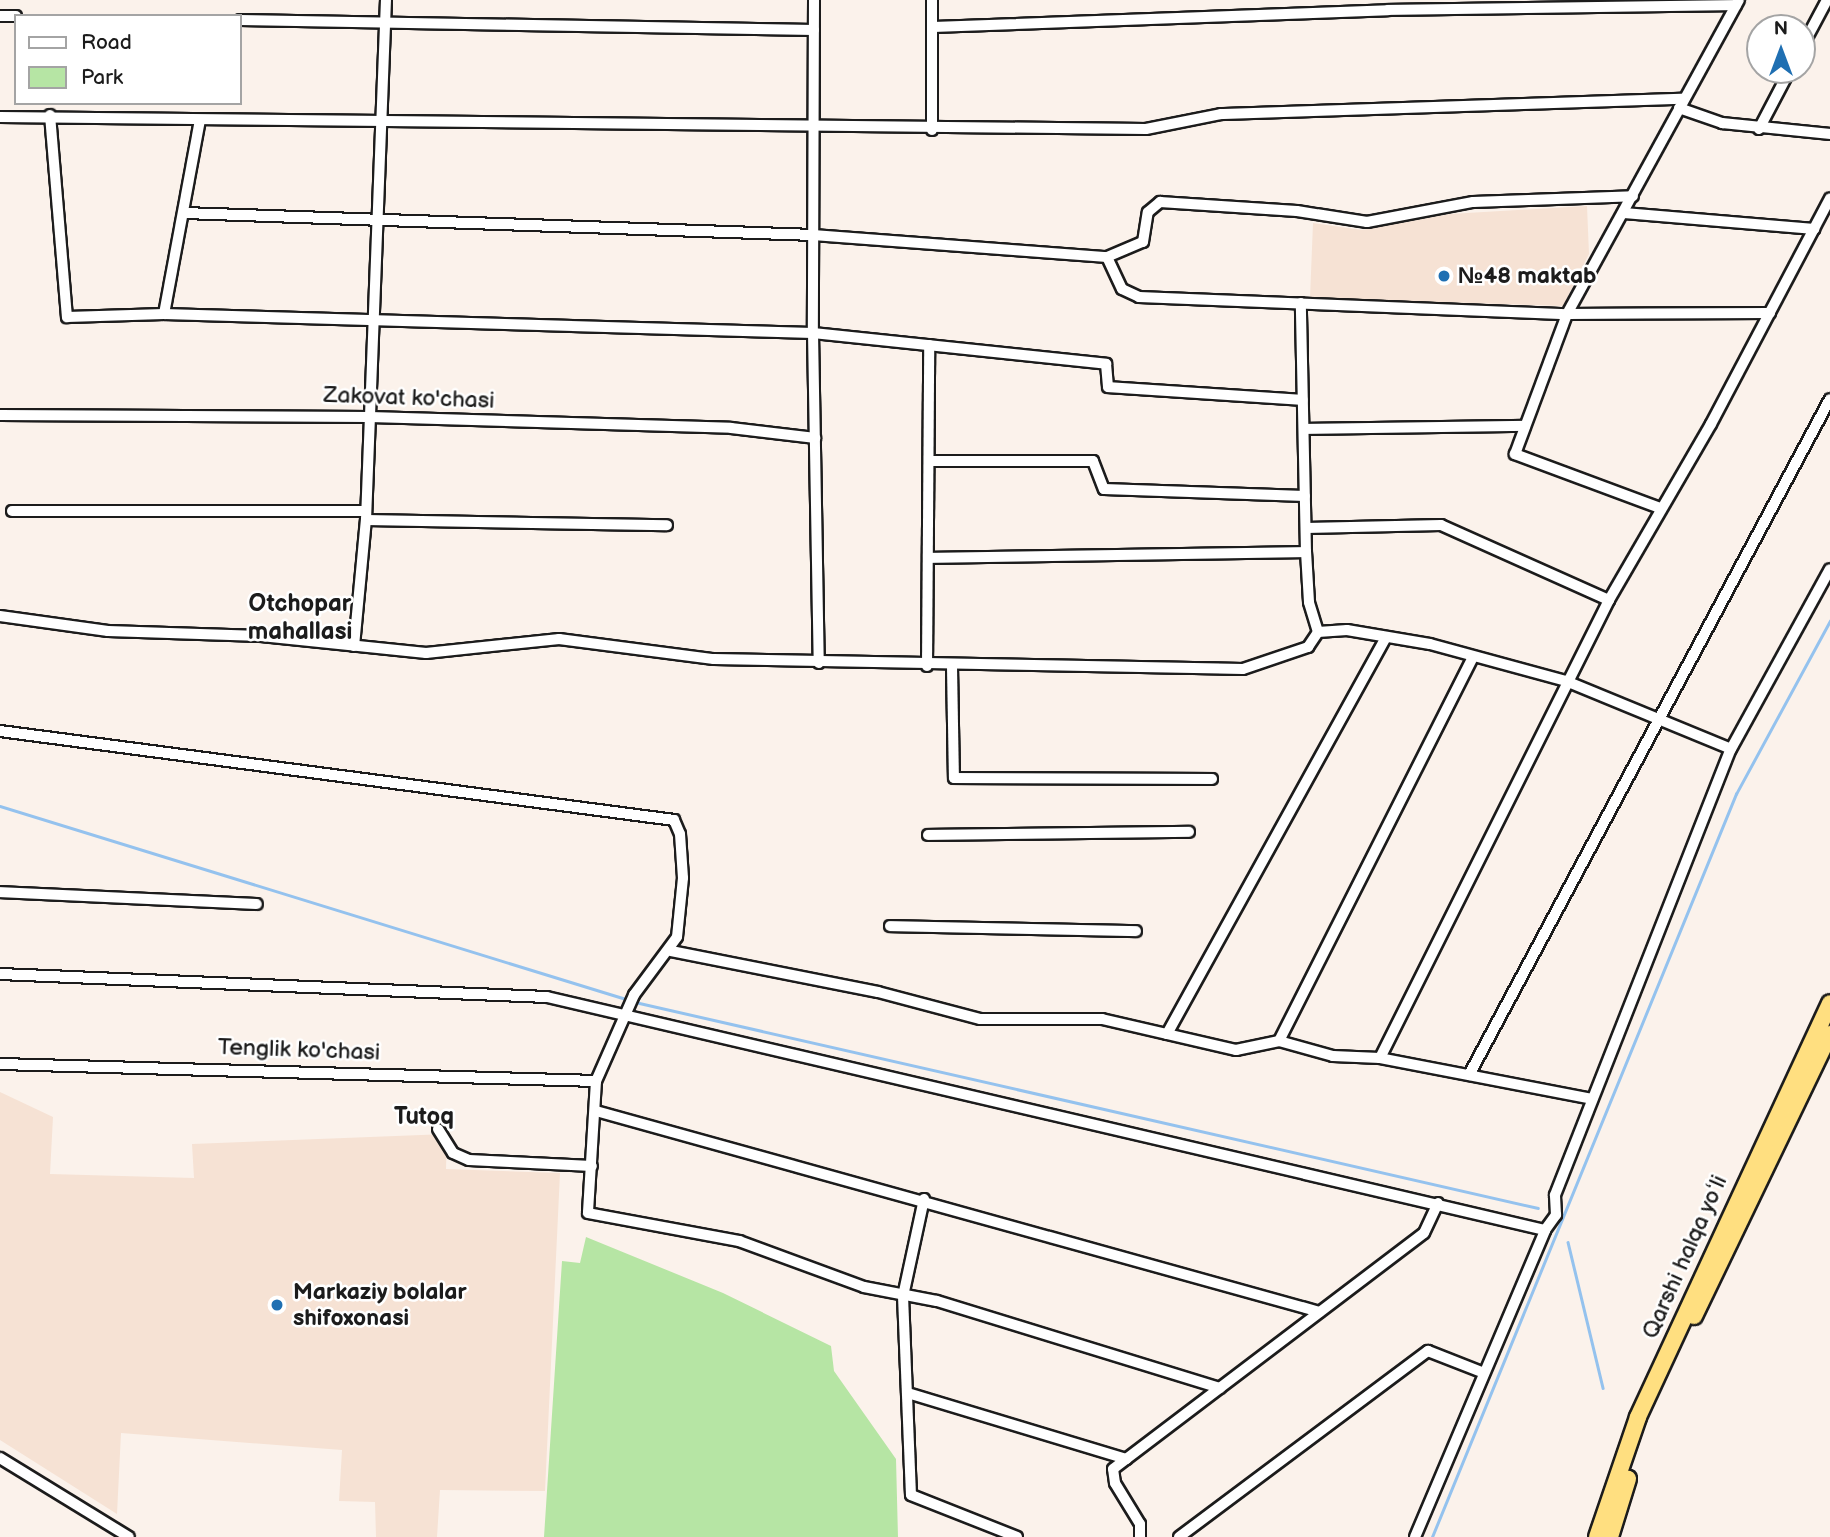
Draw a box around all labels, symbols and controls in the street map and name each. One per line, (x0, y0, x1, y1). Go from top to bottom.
legend (14, 14, 242, 105)
north arrow (1746, 14, 1816, 84)
text: N (1774, 18, 1788, 41)
text: Road (81, 30, 132, 55)
text: Park (81, 65, 123, 90)
place label: №48 maktab (1458, 262, 1597, 290)
marker: №48 maktab (1436, 268, 1452, 284)
street label: Zakovat ko'chasi (323, 381, 495, 415)
district label: Otchopar mahallasi (248, 590, 352, 646)
street label: Tenglik ko'chasi (217, 1033, 381, 1067)
district label: Tutoq (394, 1103, 454, 1131)
street label: Qarshi halqa yoʻli (1636, 1171, 1734, 1343)
place label: Markaziy bolalar shifoxonasi (293, 1278, 467, 1332)
marker: Markaziy bolalar shifoxonasi (267, 1295, 287, 1315)

